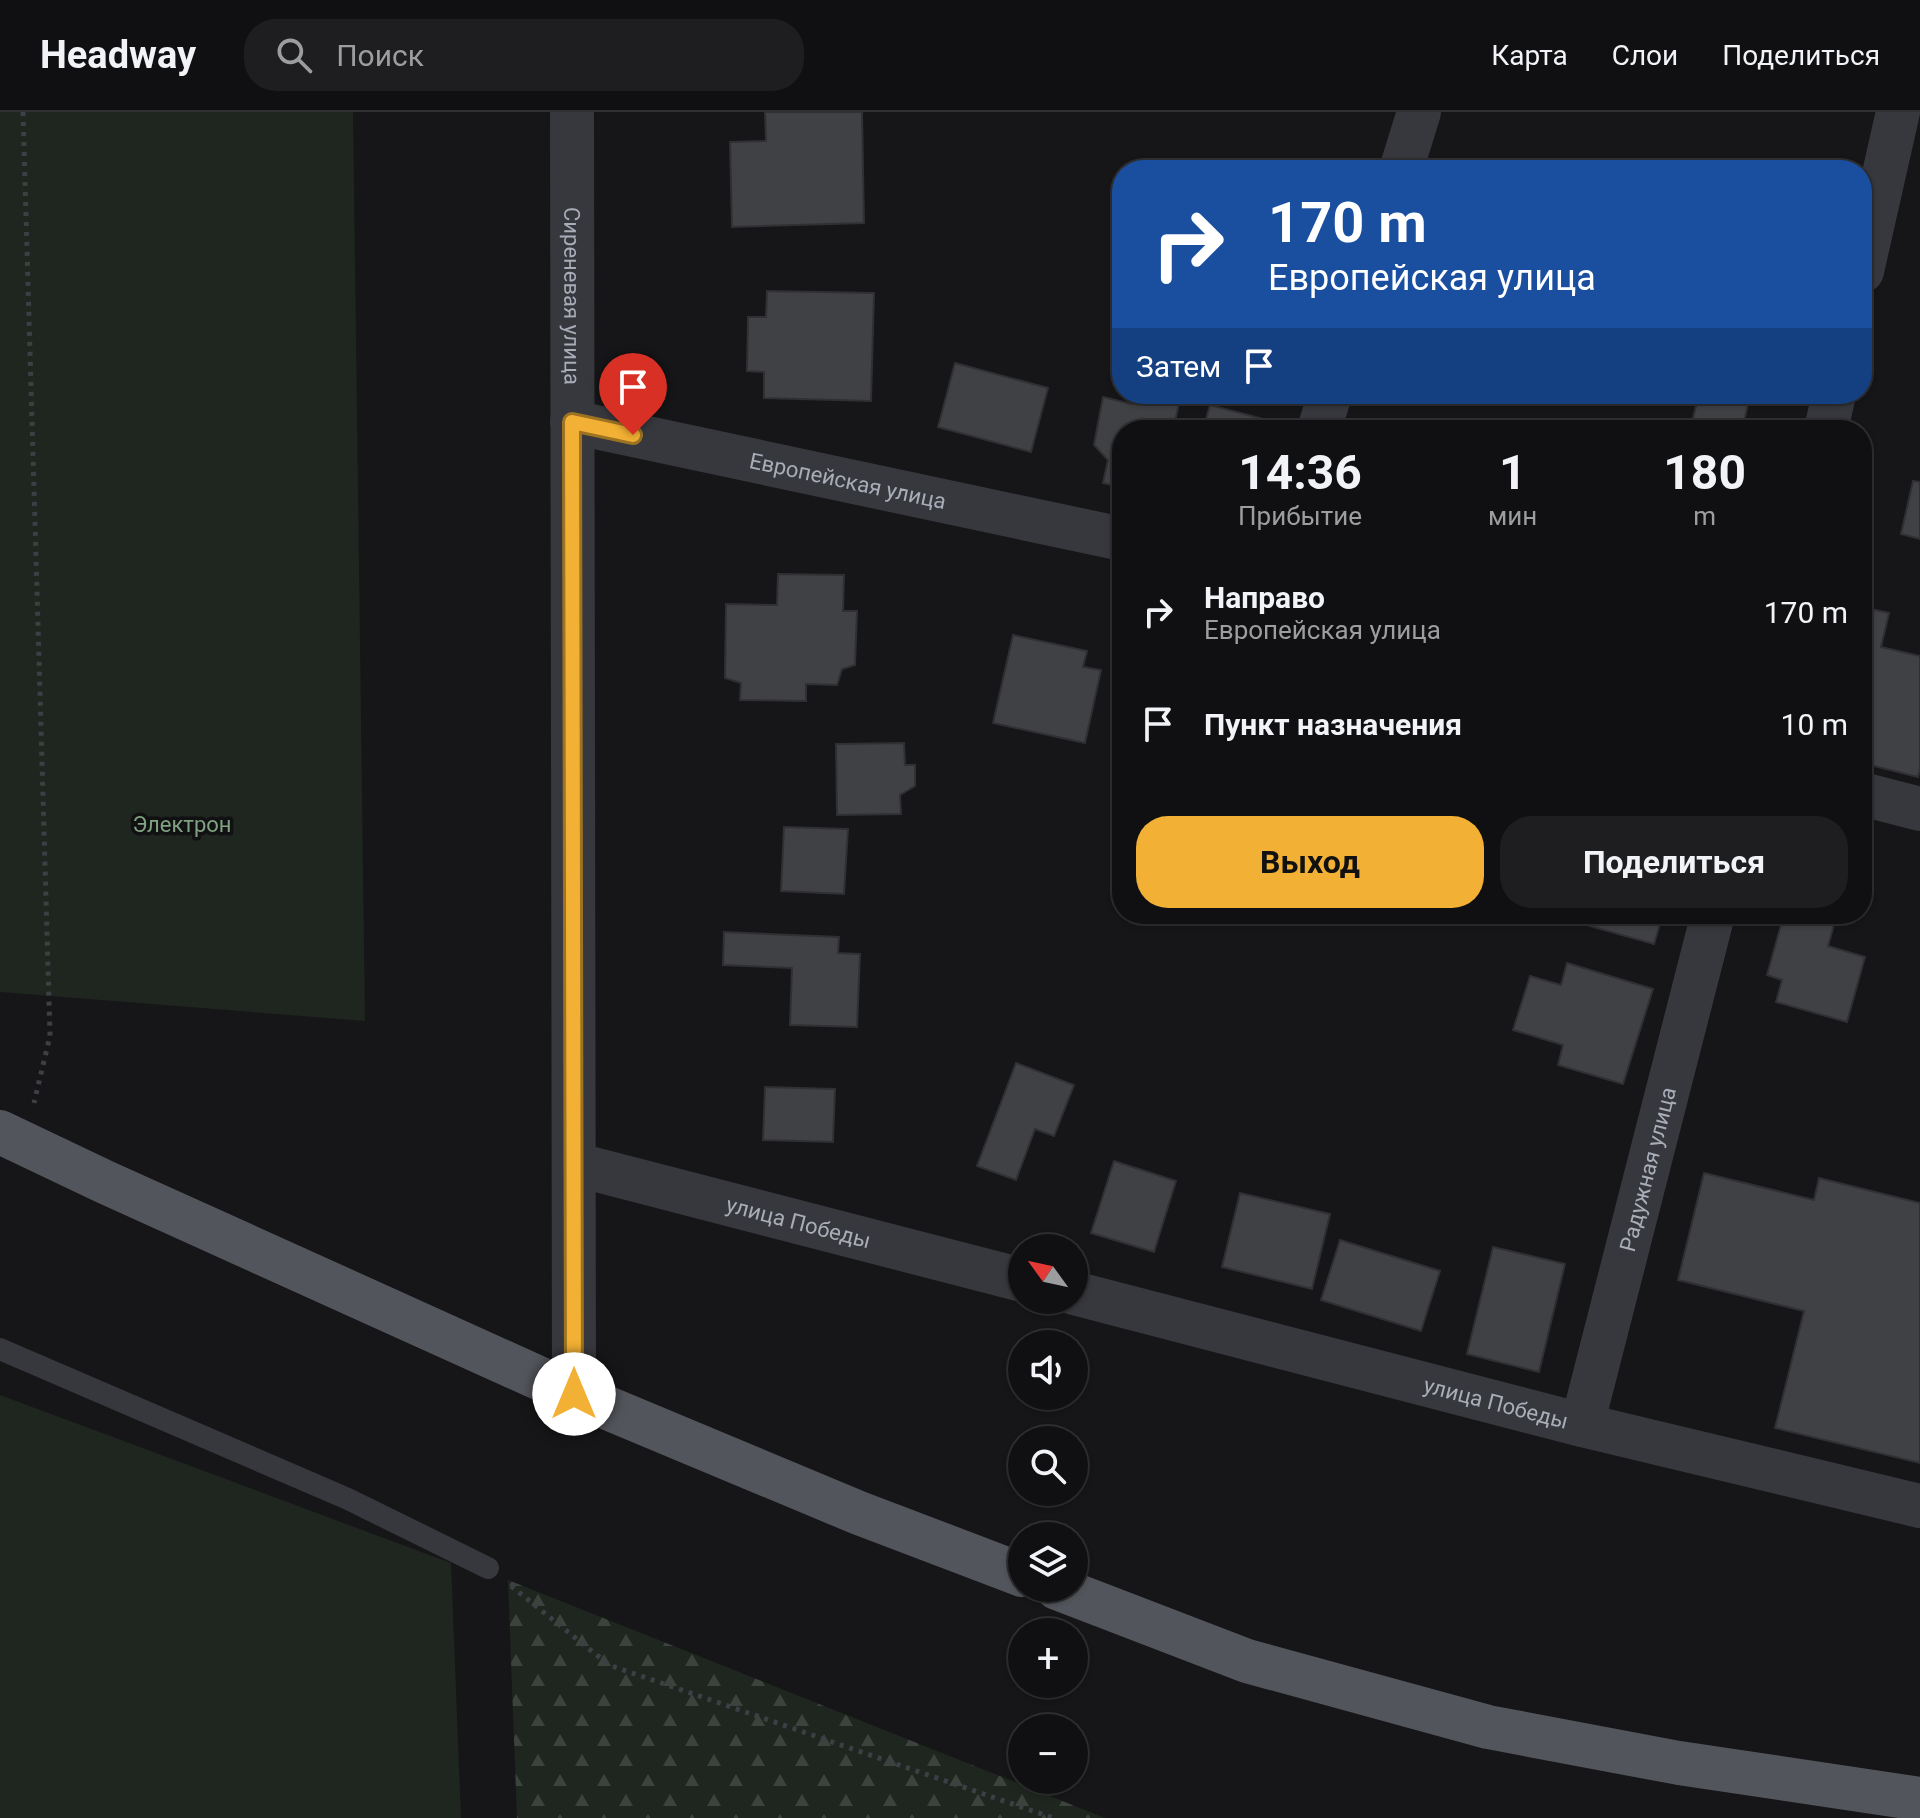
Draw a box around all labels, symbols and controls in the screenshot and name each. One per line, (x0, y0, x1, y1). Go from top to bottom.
search box (244, 19, 804, 91)
text: Headway (40, 33, 196, 77)
icon: search (272, 33, 316, 77)
text: Поиск (336, 38, 424, 73)
text: Карта (1491, 39, 1568, 72)
text: Слои (1612, 39, 1678, 72)
text: Поделиться (1722, 39, 1880, 72)
text: 170 m (1268, 190, 1427, 256)
icon: right (1136, 192, 1240, 296)
street label: Сиреневая улица (559, 207, 584, 385)
text: Европейская улица (1268, 257, 1596, 299)
icon: arrive (1237, 344, 1281, 388)
text: Затем (1136, 349, 1221, 384)
pin (599, 353, 667, 435)
icon: arrive (611, 365, 655, 409)
text: 14:36 (1238, 444, 1362, 501)
text: 1 (1499, 444, 1526, 501)
text: 180 (1663, 444, 1746, 501)
street label: Европейская улица (747, 448, 948, 514)
text: Прибытие (1238, 501, 1362, 531)
text: мин (1488, 501, 1537, 531)
text: m (1693, 501, 1716, 531)
text: Направо (1204, 580, 1325, 615)
icon: right (1136, 590, 1180, 634)
text: 170 m (1764, 595, 1848, 630)
text: Европейская улица (1204, 615, 1441, 645)
icon: arrive (1136, 702, 1180, 746)
text: Пункт назначения (1204, 707, 1462, 742)
text: 10 m (1781, 707, 1848, 742)
park label: Электрон (132, 812, 232, 837)
button: Выход (1136, 816, 1484, 908)
button: Поделиться (1500, 816, 1848, 908)
street label: Радужная улица (1615, 1084, 1681, 1254)
street label: улица Победы (724, 1192, 873, 1253)
north arrow (1008, 1234, 1088, 1314)
map controls (1008, 1234, 1088, 1794)
button: sound (1008, 1330, 1088, 1410)
position arrow (532, 1352, 616, 1436)
street label: улица Победы (1421, 1372, 1571, 1434)
button: search (1008, 1426, 1088, 1506)
button: layers (1008, 1522, 1088, 1602)
button: + (1008, 1618, 1088, 1698)
button: − (1008, 1714, 1088, 1794)

